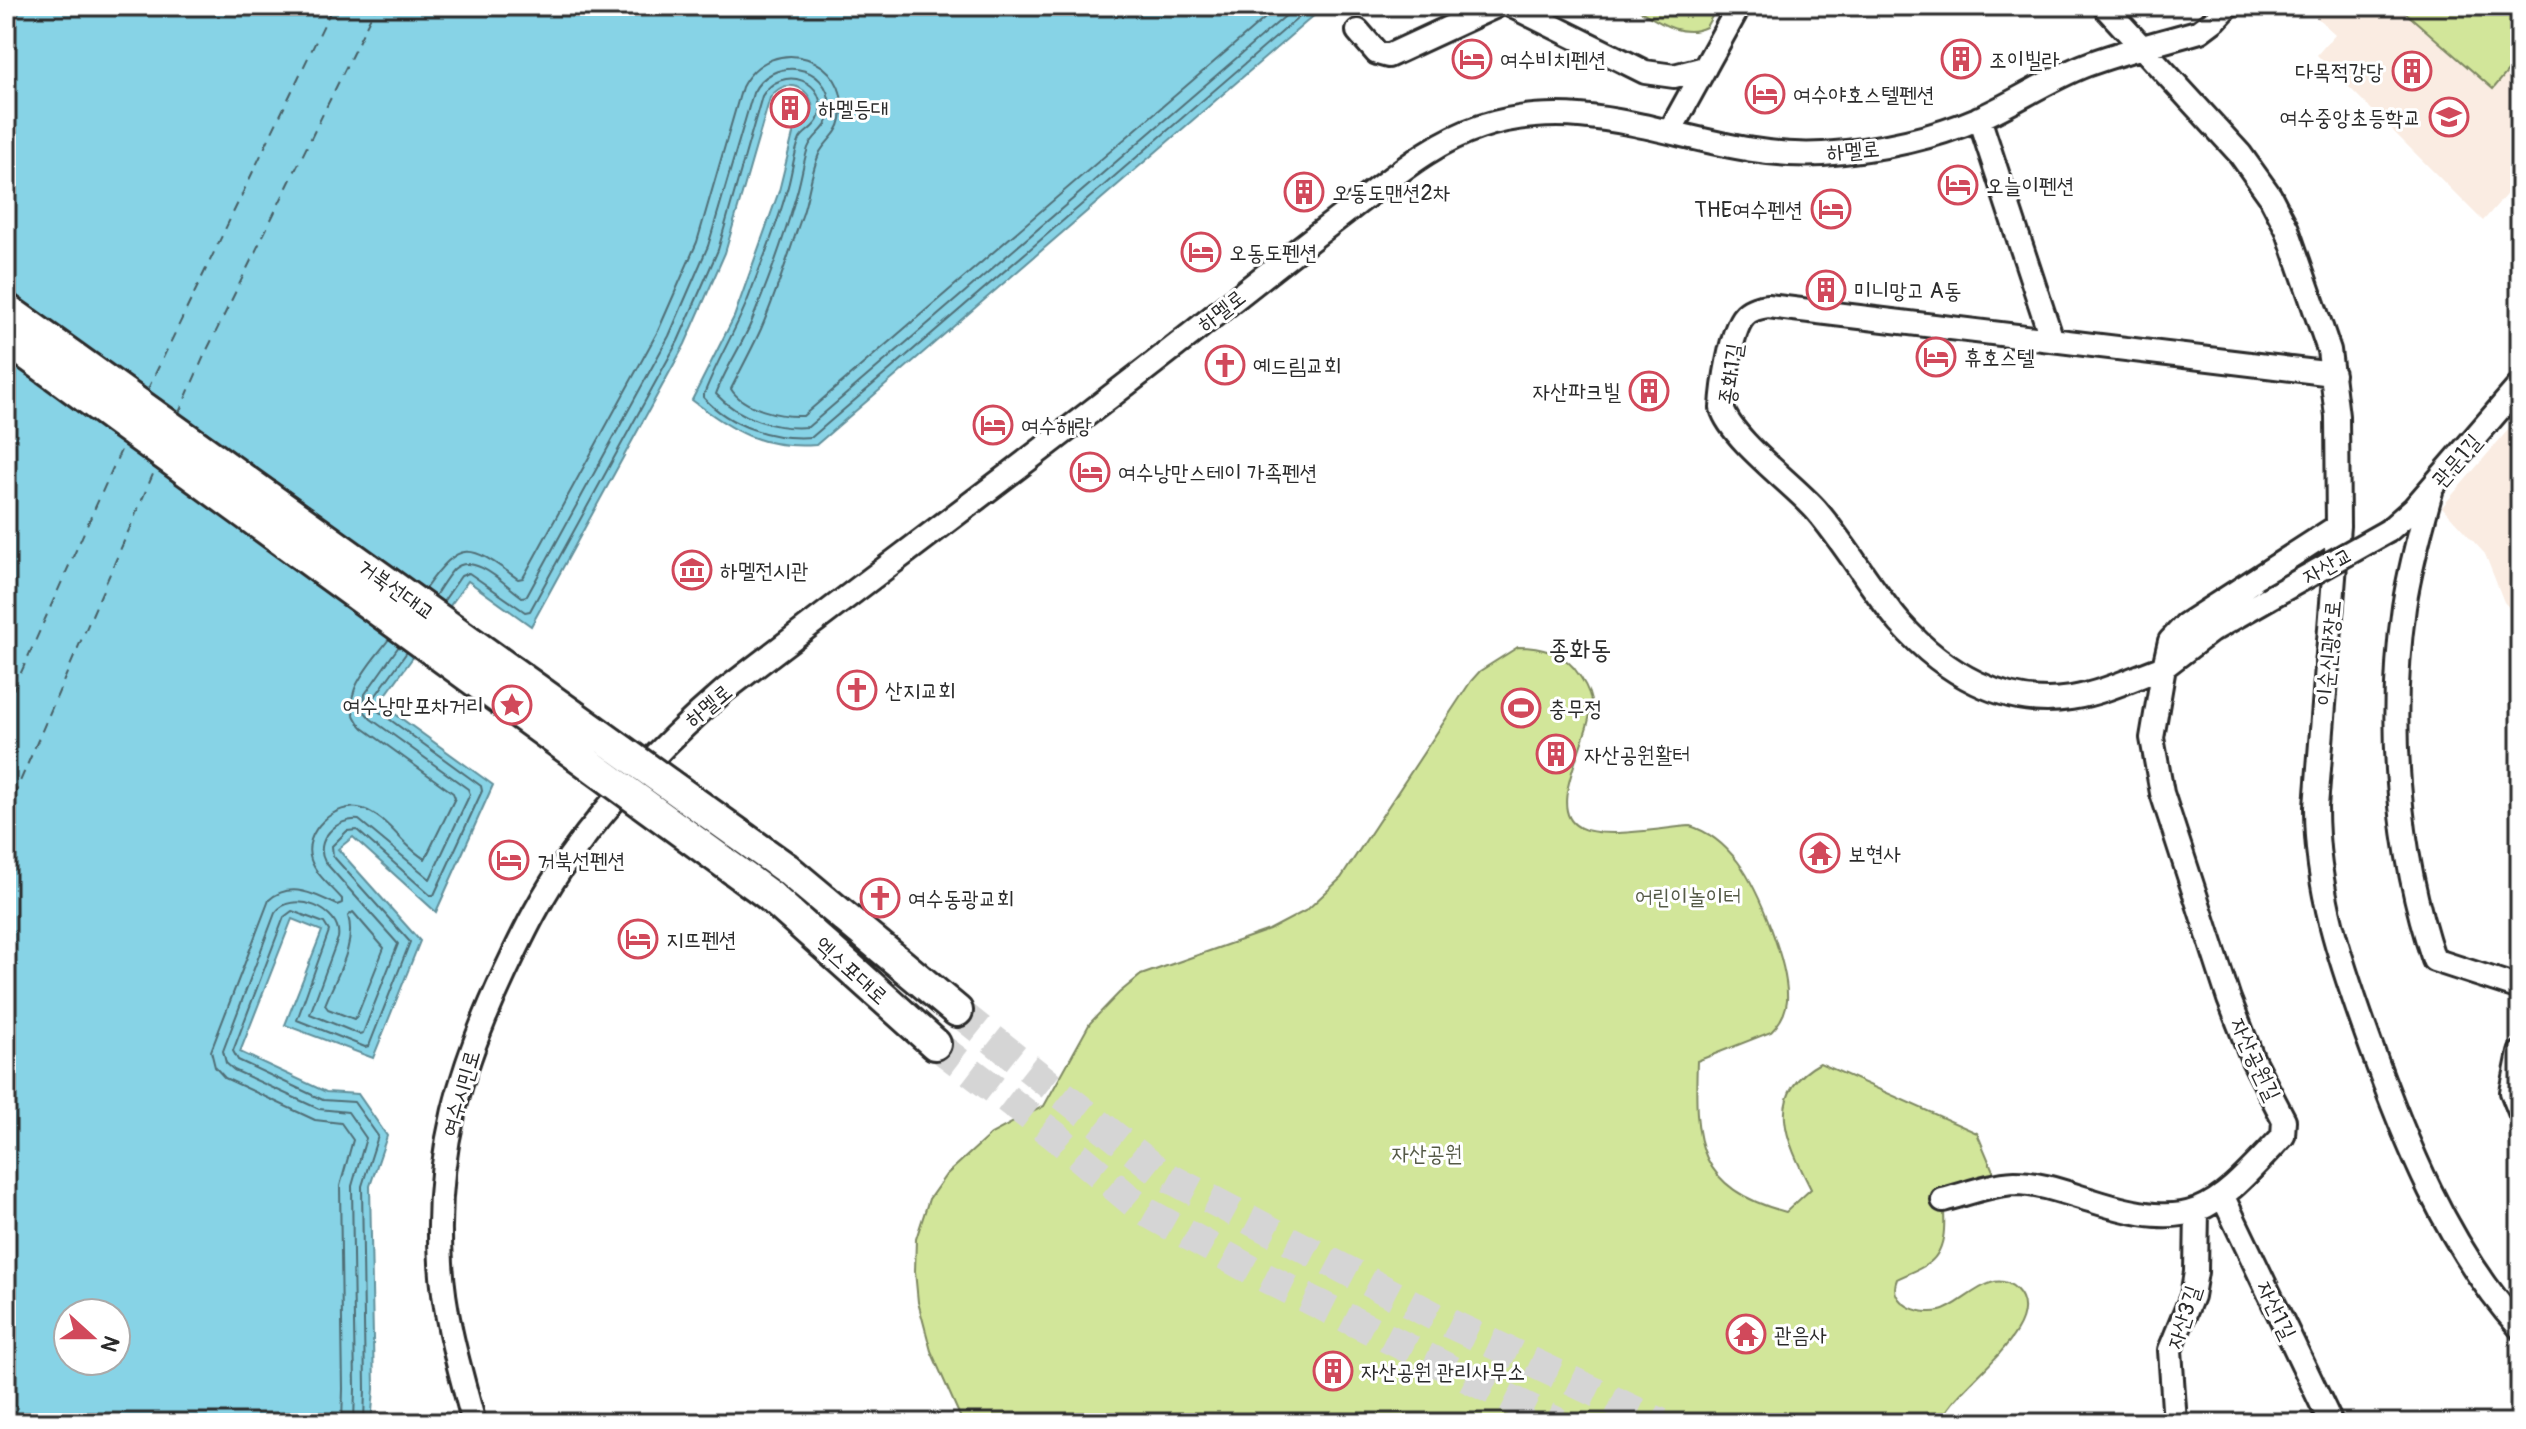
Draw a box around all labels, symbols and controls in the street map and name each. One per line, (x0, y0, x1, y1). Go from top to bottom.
hotel icon: 여수비치펜션 (1451, 38, 1493, 80)
building icon: 조이빌라 (1940, 38, 1982, 80)
place label: 여수비치펜션 (1500, 46, 1606, 74)
place label: 조이빌라 (1989, 46, 2060, 74)
building icon: 다목적강당 (2391, 50, 2433, 92)
place label: 다목적강당 (2295, 58, 2384, 86)
hotel icon: 여수야호스텔펜션 (1744, 73, 1786, 115)
place label: 여수야호스텔펜션 (1793, 81, 1935, 109)
building icon: 하멜등대 (769, 87, 811, 129)
place label: 하멜등대 (818, 95, 889, 123)
school or university icon: 여수중앙초등학교 (2428, 96, 2470, 138)
place label: 여수중앙초등학교 (2279, 104, 2421, 132)
street label: 하멜로 (1825, 135, 1881, 167)
hotel icon: 오늘이펜션 (1937, 164, 1979, 206)
building icon: 오동도맨션2차 (1283, 171, 1325, 213)
place label: 오늘이펜션 (1986, 172, 2075, 200)
place label: 오동도맨션2차 (1332, 179, 1451, 207)
hotel icon: THE여수펜션 (1810, 188, 1852, 230)
place label: THE여수펜션 (1695, 196, 1803, 224)
hotel icon: 오동도펜션 (1180, 231, 1222, 273)
place label: 오동도펜션 (1229, 239, 1318, 267)
building icon: 미니망고 A동 (1805, 269, 1847, 311)
place label: 미니망고 A동 (1854, 277, 1962, 305)
street label: 하멜로 (1192, 283, 1251, 338)
hotel icon: 휴호스텔 (1915, 336, 1957, 378)
street label: 종화1길 (1713, 341, 1749, 407)
church icon: 예드림교회 (1204, 344, 1246, 386)
place label: 휴호스텔 (1964, 344, 2035, 372)
place label: 예드림교회 (1253, 352, 1342, 380)
building icon: 자산파크빌 (1628, 370, 1670, 412)
place label: 자산파크빌 (1532, 378, 1621, 406)
hotel icon: 여수해랑 (972, 404, 1014, 446)
place label: 여수해랑 (1021, 412, 1092, 440)
street label: 관문1길 (2426, 428, 2488, 493)
hotel icon: 여수낭만스테이 가족펜션 (1069, 451, 1111, 493)
place label: 여수낭만스테이 가족펜션 (1118, 459, 1318, 487)
street label: 자산교 (2297, 541, 2357, 591)
museum icon: 하멜전시관 (671, 549, 713, 591)
street label: 거북선대교 (352, 552, 440, 627)
place label: 하멜전시관 (720, 557, 809, 585)
street label: 이순신광장로 (2310, 599, 2348, 707)
district label: 종화동 (1549, 634, 1611, 666)
church icon: 산지교회 (836, 669, 878, 711)
place label: 산지교회 (885, 677, 956, 705)
street label: 하멜로 (679, 678, 738, 734)
place icon: 여수낭만포차거리 (491, 684, 533, 726)
sports icon: 충무정 (1500, 687, 1542, 729)
place label: 여수낭만포차거리 (342, 692, 484, 720)
place label: 충무정 (1549, 695, 1602, 723)
building icon: 자산공원활터 (1535, 733, 1577, 775)
place label: 자산공원활터 (1584, 741, 1690, 769)
temple icon: 보현사 (1799, 832, 1841, 874)
hotel icon: 거북선펜션 (488, 839, 530, 881)
place label: 보현사 (1848, 840, 1901, 868)
place label: 거북선펜션 (537, 847, 626, 875)
church icon: 여수동광교회 (859, 877, 901, 919)
park label: 어린이놀이터 (1635, 883, 1741, 911)
place label: 여수동광교회 (908, 885, 1014, 913)
hotel icon: 지뜨펜션 (617, 918, 659, 960)
place label: 지뜨펜션 (666, 926, 737, 954)
street label: 엑스포대로 (809, 931, 894, 1011)
street label: 자산공원길 (2224, 1013, 2287, 1106)
street label: 여수시민로 (435, 1047, 487, 1140)
park label: 자산공원 (1392, 1140, 1462, 1168)
street label: 자산1길 (2250, 1277, 2302, 1345)
street label: 자산3길 (2161, 1282, 2207, 1353)
north arrow (52, 1297, 132, 1377)
temple icon: 관음사 (1725, 1313, 1767, 1355)
place label: 관음사 (1774, 1321, 1827, 1349)
text: N (94, 1332, 125, 1356)
building icon: 자산공원 관리사무소 (1312, 1350, 1354, 1392)
place label: 자산공원 관리사무소 (1361, 1358, 1525, 1386)

